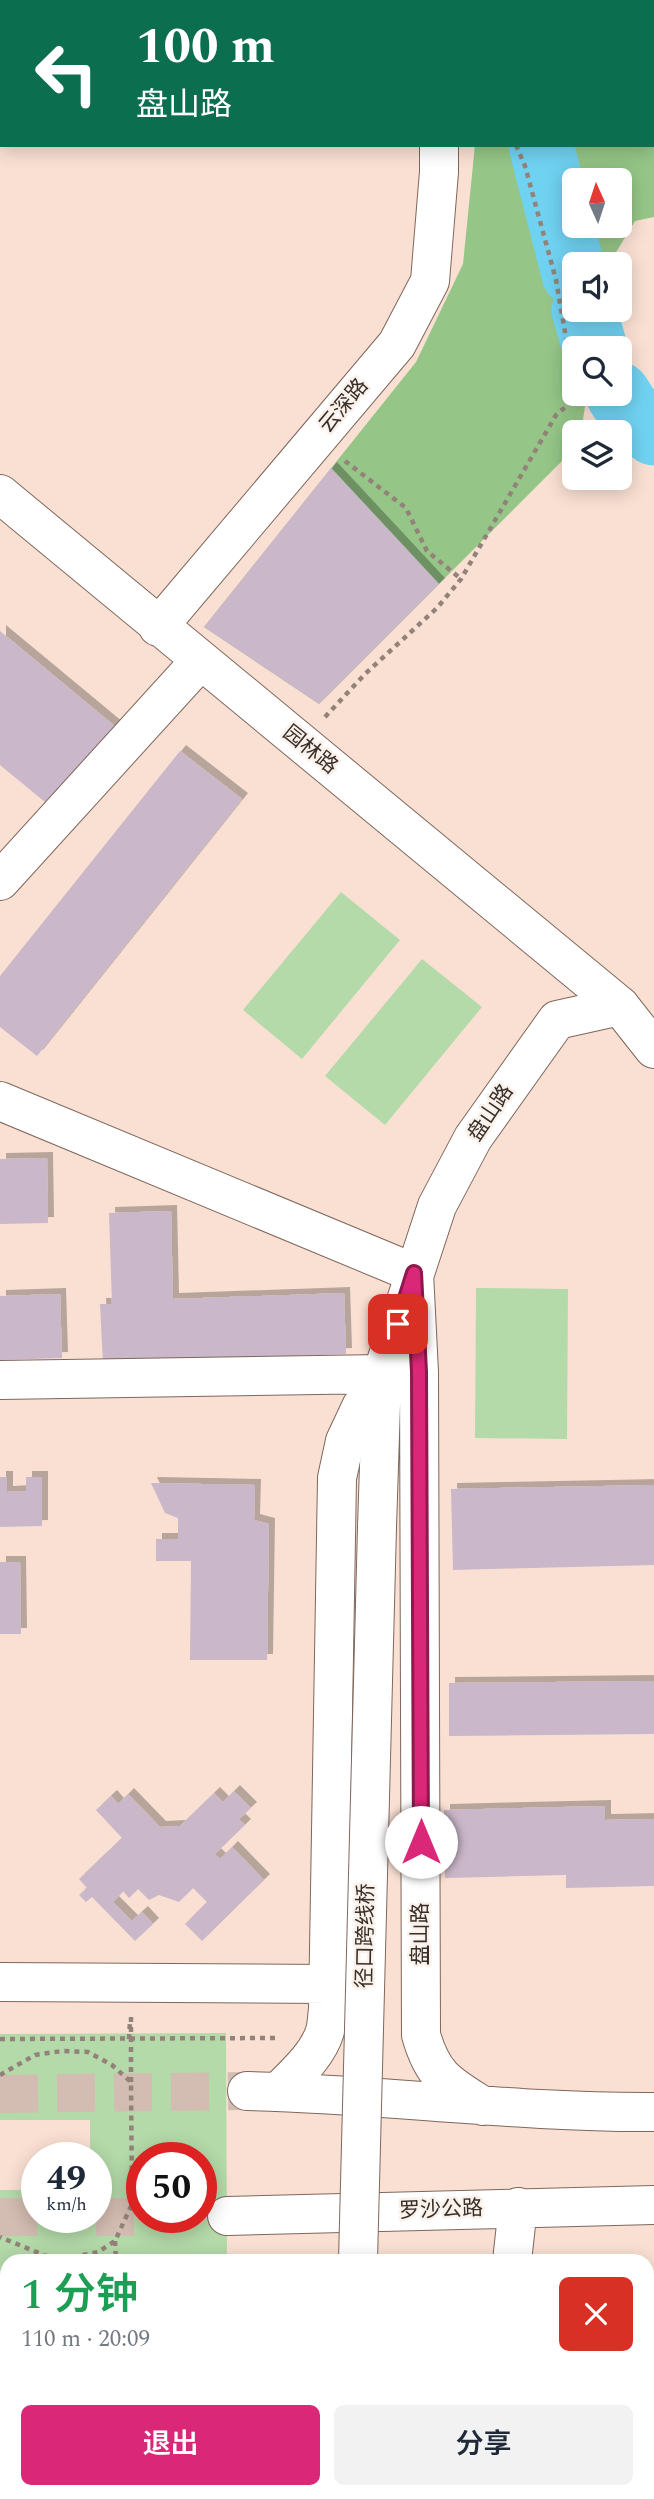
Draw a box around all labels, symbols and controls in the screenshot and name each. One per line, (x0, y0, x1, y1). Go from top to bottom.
text: 100 m (136, 10, 275, 85)
icon: left (21, 28, 112, 119)
text: 盘山路 (136, 81, 232, 130)
north arrow (562, 168, 632, 238)
map controls (562, 168, 632, 490)
button: sound (562, 252, 632, 322)
button: search (562, 336, 632, 406)
street label: 云深路 (311, 372, 377, 440)
button: layers (562, 420, 632, 490)
street label: 园林路 (275, 718, 345, 782)
street label: 盘山路 (460, 1078, 522, 1148)
pin (368, 1294, 428, 1354)
icon: arrive (379, 1305, 417, 1343)
position arrow (384, 1805, 458, 1879)
street label: 径口跨线桥 (349, 1883, 383, 1989)
street label: 盘山路 (405, 1903, 437, 1966)
speed limit sign: 50 (126, 2142, 217, 2233)
text: 49 (47, 2152, 86, 2205)
text: km/h (46, 2191, 87, 2218)
street label: 罗沙公路 (398, 2193, 484, 2227)
text: 1 分钟 (21, 2264, 138, 2327)
button: close (559, 2277, 633, 2351)
text: 110 m · 20:09 (21, 2322, 150, 2357)
button: 退出 (21, 2405, 320, 2485)
button: 分享 (334, 2405, 633, 2485)

